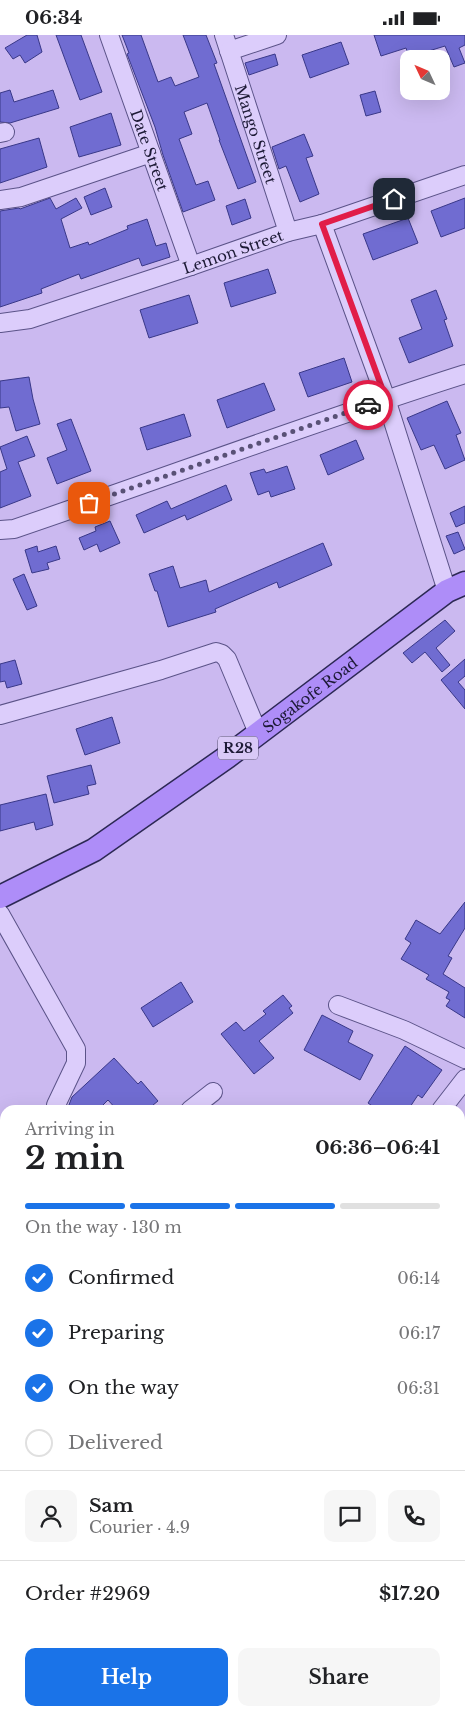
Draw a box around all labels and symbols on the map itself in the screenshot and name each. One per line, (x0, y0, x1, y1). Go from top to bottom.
north arrow (400, 50, 450, 100)
street label: Mango Street (231, 82, 281, 186)
street label: Date Street (127, 107, 173, 194)
pin (373, 178, 415, 220)
street label: Lemon Street (180, 225, 286, 278)
courier (343, 380, 393, 430)
pin (68, 482, 110, 524)
street label: Sogakofe Road (258, 653, 361, 737)
road number: R28 (218, 736, 258, 759)

